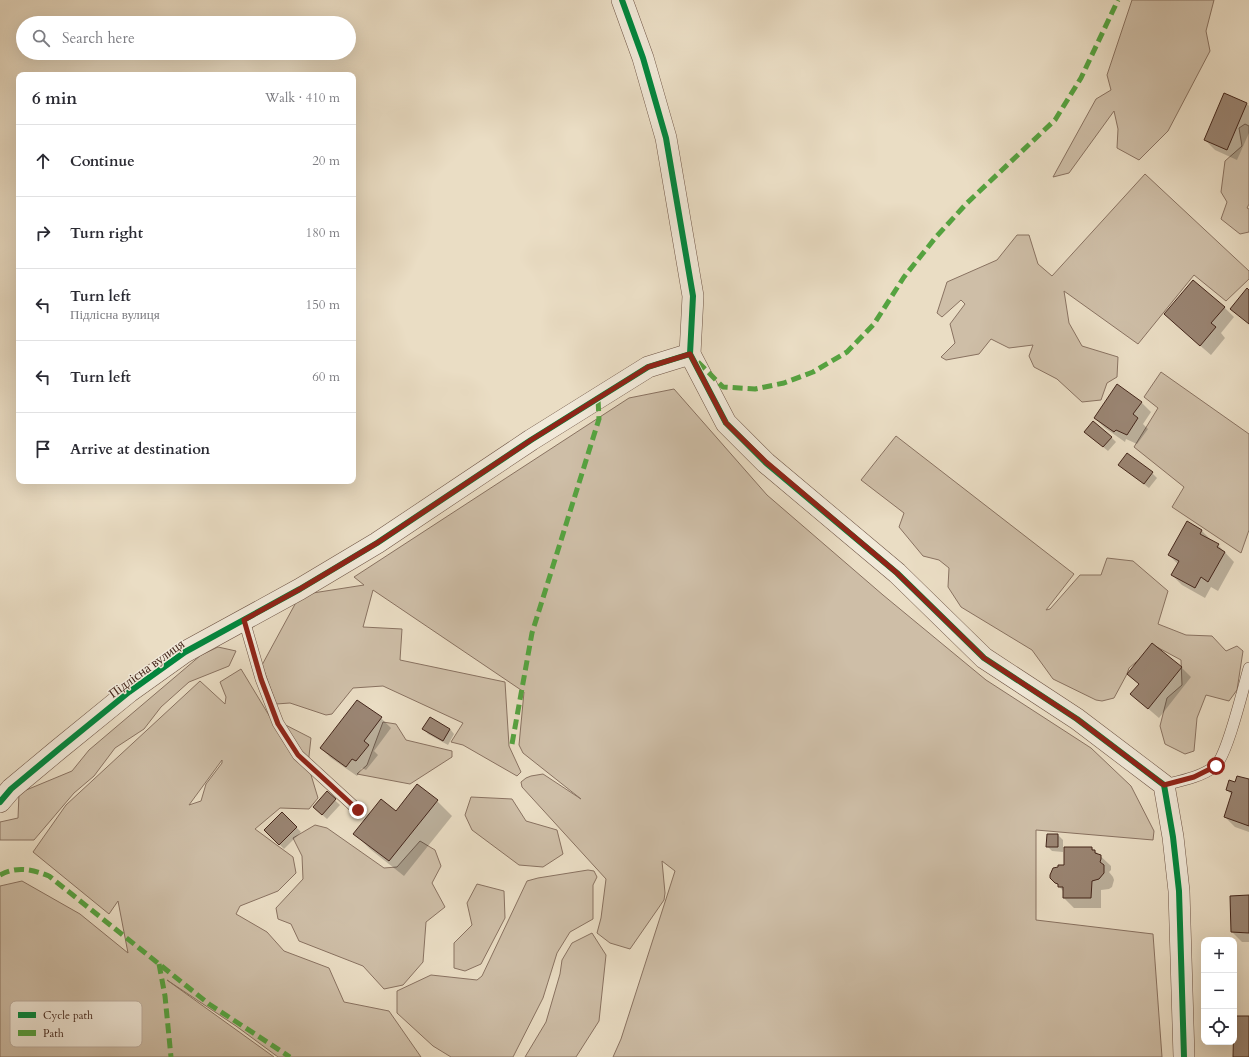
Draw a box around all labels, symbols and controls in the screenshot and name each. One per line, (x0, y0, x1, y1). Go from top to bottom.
search box (16, 16, 356, 60)
icon: search (30, 27, 52, 49)
text: Search here (62, 28, 135, 48)
text: 6 min (32, 87, 77, 110)
text: Walk · 410 m (265, 89, 340, 107)
icon: ahead (32, 150, 54, 172)
text: Continue (70, 151, 135, 171)
text: 20 m (312, 152, 340, 170)
icon: right (32, 222, 54, 244)
text: Turn right (70, 223, 143, 243)
text: 180 m (306, 224, 340, 242)
text: Turn left (70, 286, 131, 306)
icon: left (32, 294, 54, 316)
text: 150 m (306, 296, 340, 314)
text: Підлісна вулиця (70, 306, 160, 324)
icon: left (32, 366, 54, 388)
text: Turn left (70, 367, 131, 387)
text: 60 m (312, 368, 340, 386)
icon: arrive (32, 438, 54, 460)
text: Arrive at destination (70, 439, 210, 459)
street label: Підлісна вулиця (105, 635, 188, 702)
route start (1207, 757, 1225, 775)
route end (349, 801, 367, 819)
map controls (1201, 937, 1237, 1045)
button: + (1201, 937, 1237, 973)
button: − (1201, 973, 1237, 1009)
legend (10, 1001, 142, 1047)
text: Cycle path (43, 1008, 93, 1023)
button: locate (1201, 1009, 1237, 1045)
text: Path (43, 1026, 64, 1041)

